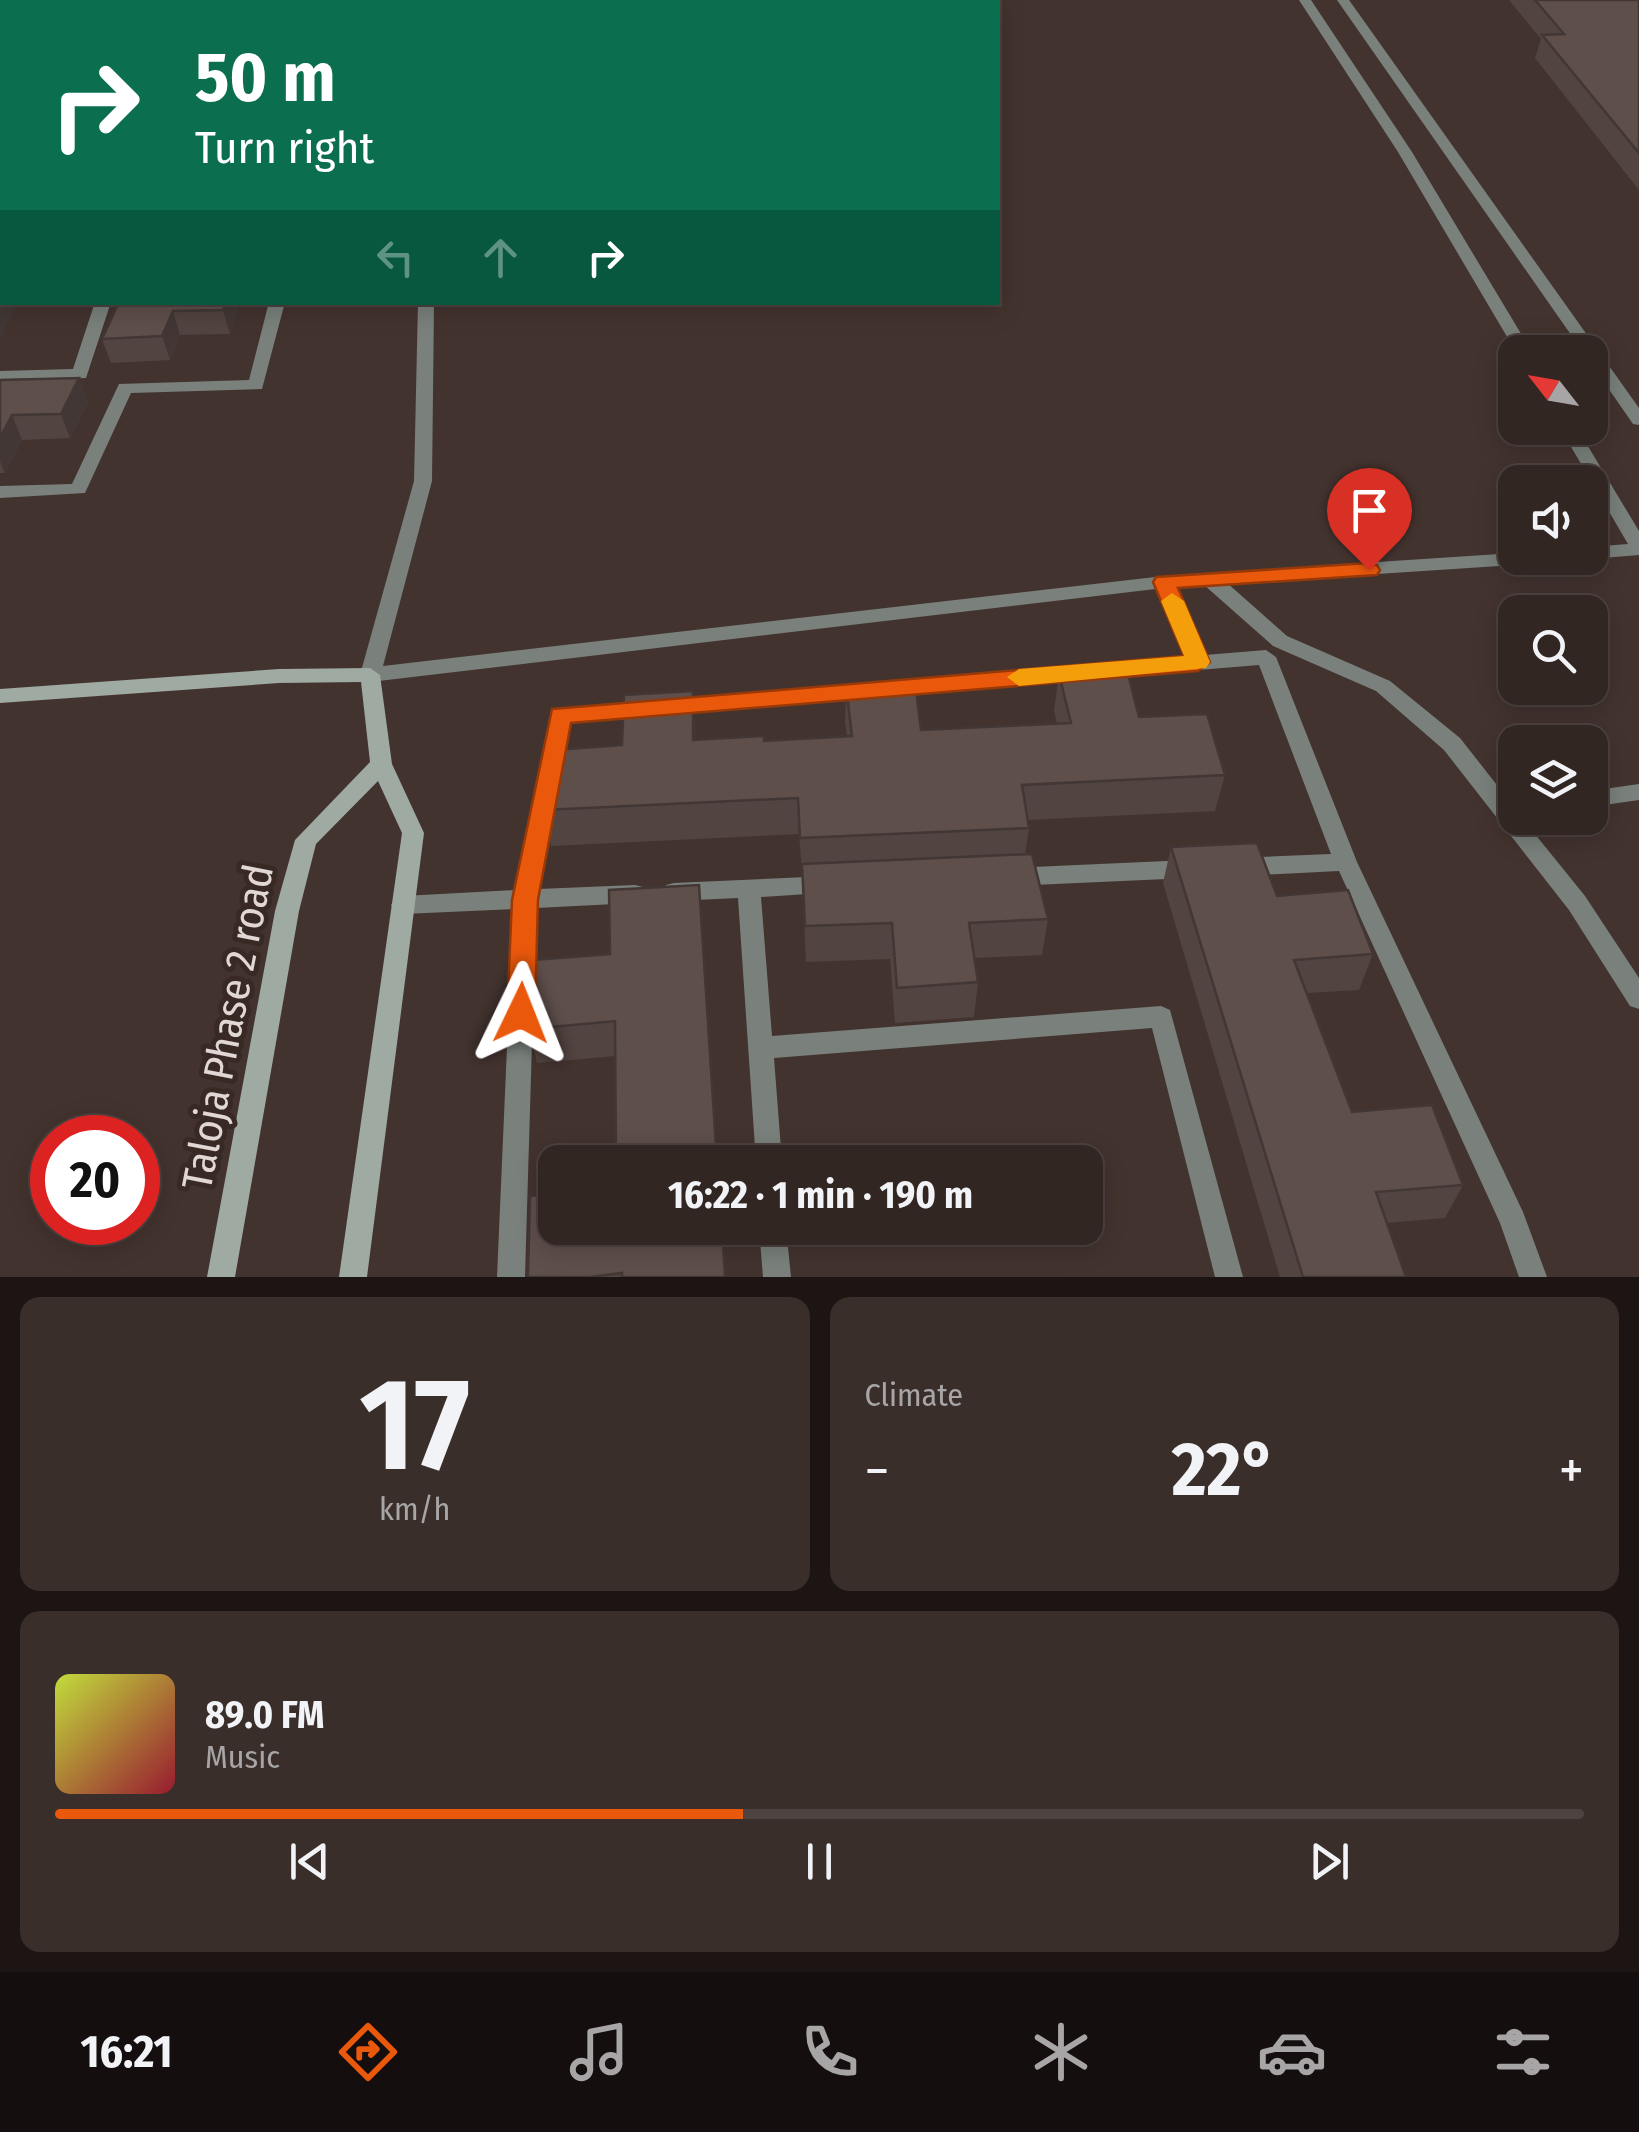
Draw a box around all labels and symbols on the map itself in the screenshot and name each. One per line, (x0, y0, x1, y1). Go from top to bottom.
north arrow (1498, 335, 1608, 445)
pin (1327, 468, 1412, 571)
street label: Taloja Phase 2 road (172, 860, 284, 1194)
position arrow (469, 961, 573, 1065)
speed limit sign: 20 (30, 1115, 160, 1245)

